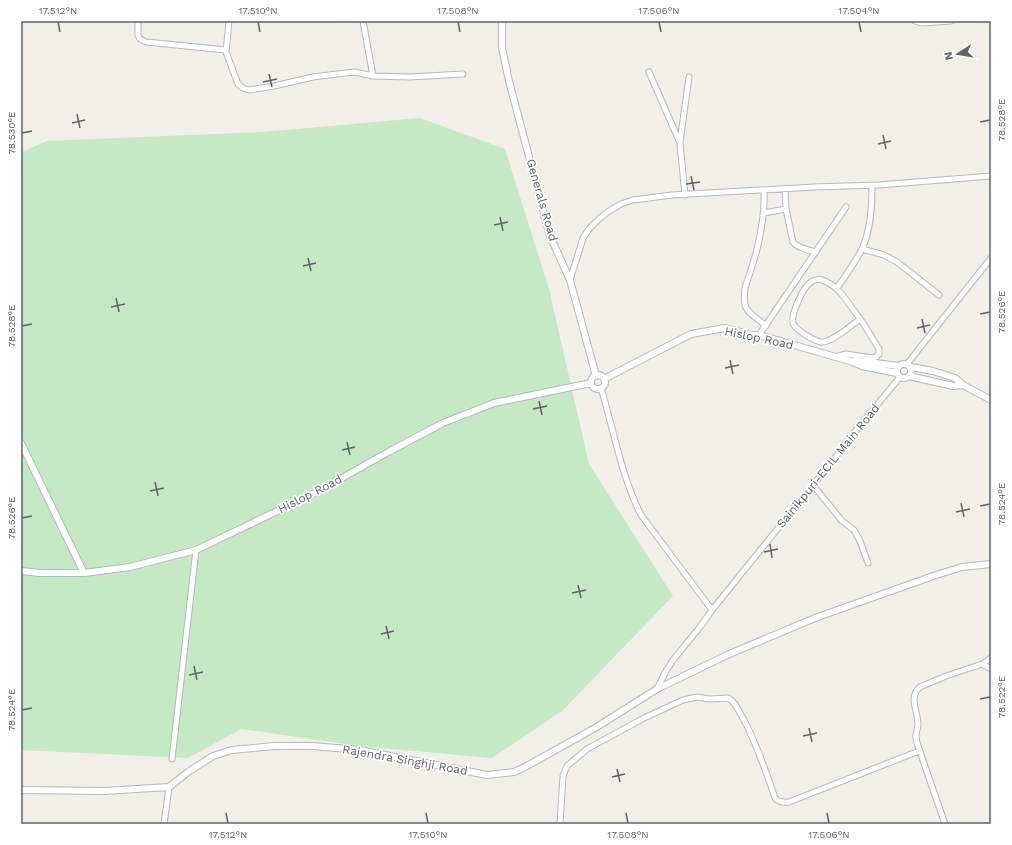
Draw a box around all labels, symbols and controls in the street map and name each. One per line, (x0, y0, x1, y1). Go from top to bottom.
text: 17.512°N (39, 5, 77, 16)
text: 17.510°N (238, 5, 278, 16)
text: 17.508°N (437, 5, 479, 16)
text: 17.506°N (638, 5, 680, 16)
text: 17.504°N (838, 5, 880, 16)
north arrow (938, 34, 978, 74)
text: N (942, 51, 956, 61)
text: 78.528°E (996, 98, 1007, 142)
text: 78.530°E (6, 111, 17, 155)
street label: Generals Road (524, 157, 560, 243)
text: 78.526°E (996, 291, 1007, 333)
text: 78.528°E (6, 304, 17, 348)
street label: Hislop Road (723, 324, 795, 352)
street label: Sainikpuri-ECIL Main Road (774, 401, 882, 531)
street label: Hislop Road (276, 472, 344, 516)
text: 78.524°E (996, 483, 1007, 525)
text: 78.526°E (6, 497, 17, 539)
text: 78.522°E (996, 676, 1007, 718)
text: 78.524°E (6, 689, 17, 731)
street label: Rajendra Singhji Road (341, 742, 469, 778)
text: 17.512°N (209, 829, 247, 840)
text: 17.510°N (408, 829, 448, 840)
text: 17.508°N (607, 829, 649, 840)
text: 17.506°N (808, 829, 850, 840)

